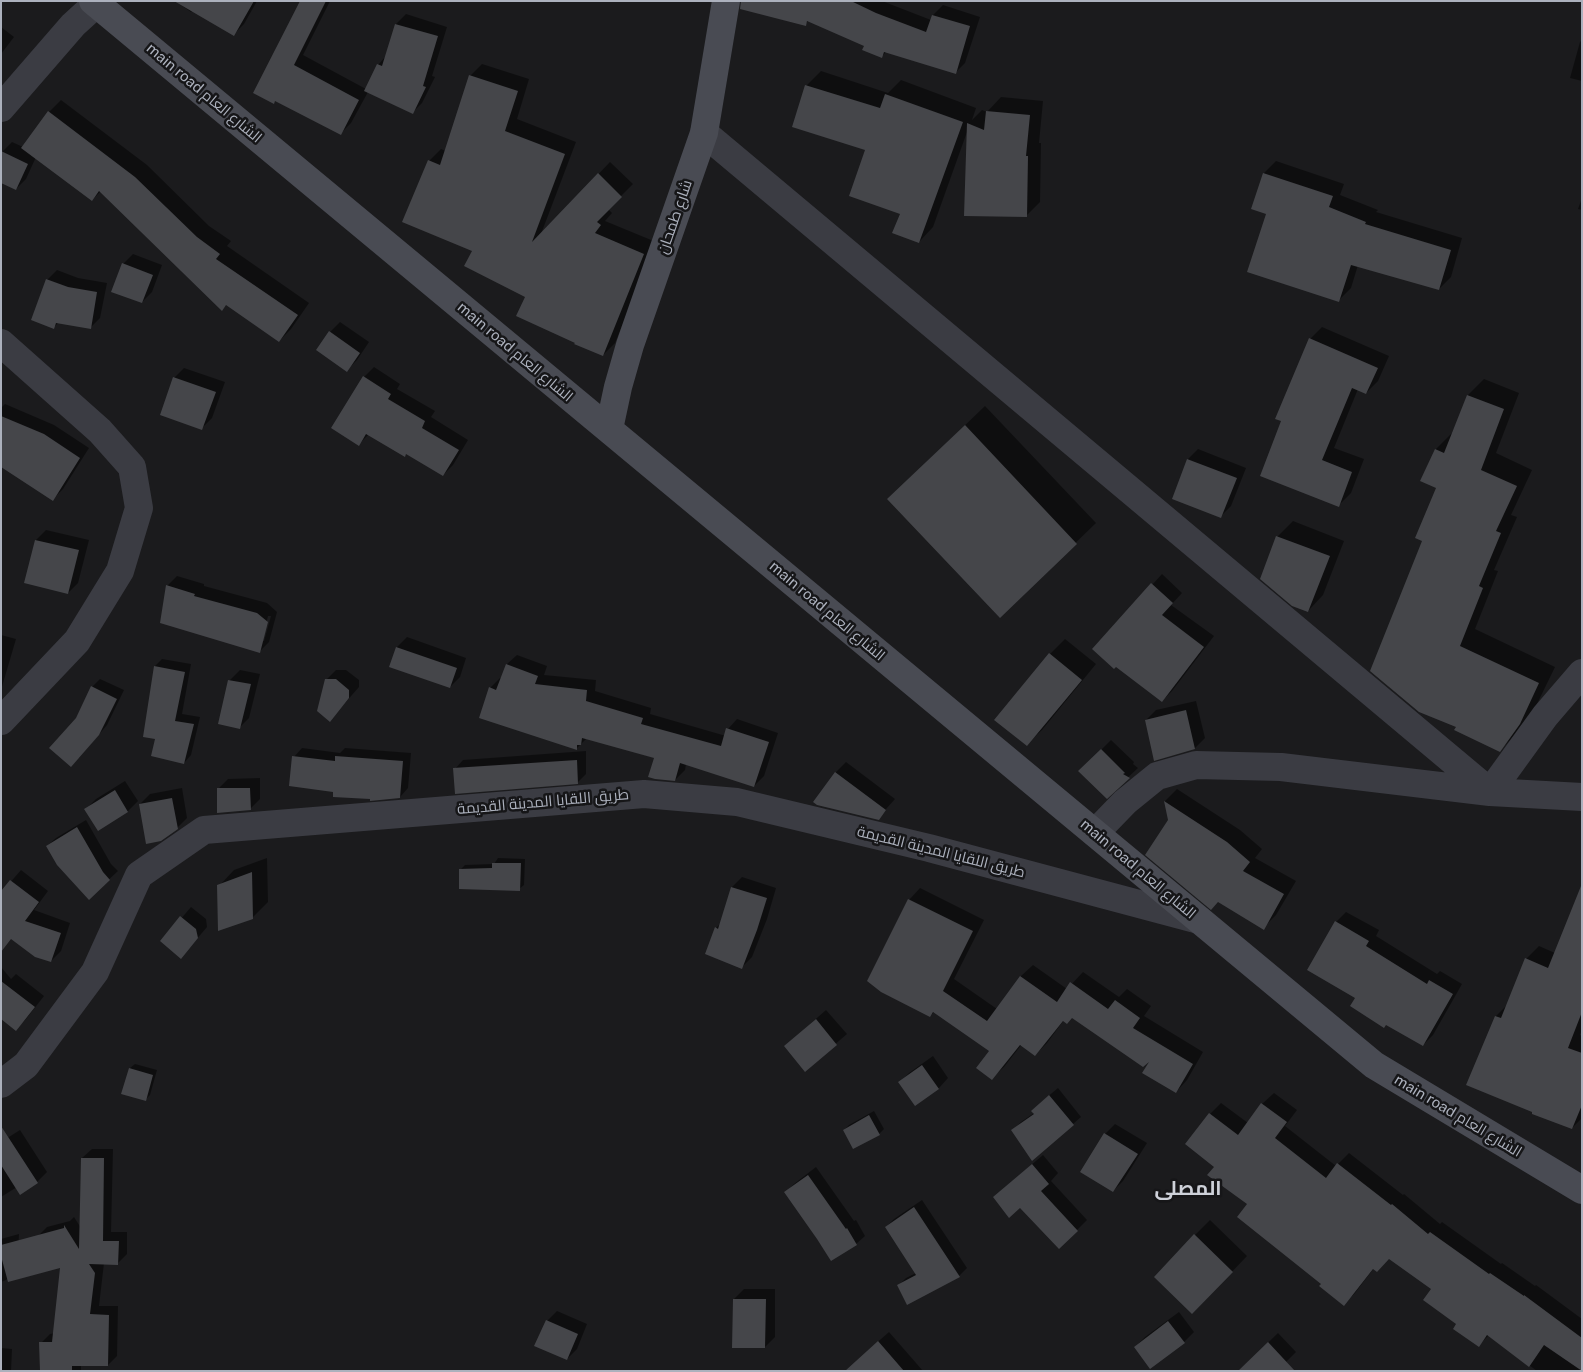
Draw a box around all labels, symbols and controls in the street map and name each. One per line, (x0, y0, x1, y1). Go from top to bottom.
street label: main road الشارع العام (143, 39, 265, 147)
street label: شارع طمحان (654, 177, 696, 257)
street label: main road الشارع العام (454, 298, 576, 406)
street label: main road الشارع العام (766, 557, 888, 665)
street label: طريق اللقايا المدينة القديمة (456, 786, 630, 818)
street label: main road الشارع العام (1077, 815, 1199, 923)
street label: طريق اللقايا المدينة القديمة (855, 822, 1027, 882)
street label: main road الشارع العام (1391, 1071, 1525, 1161)
district label: المصلى (1154, 1177, 1222, 1201)

